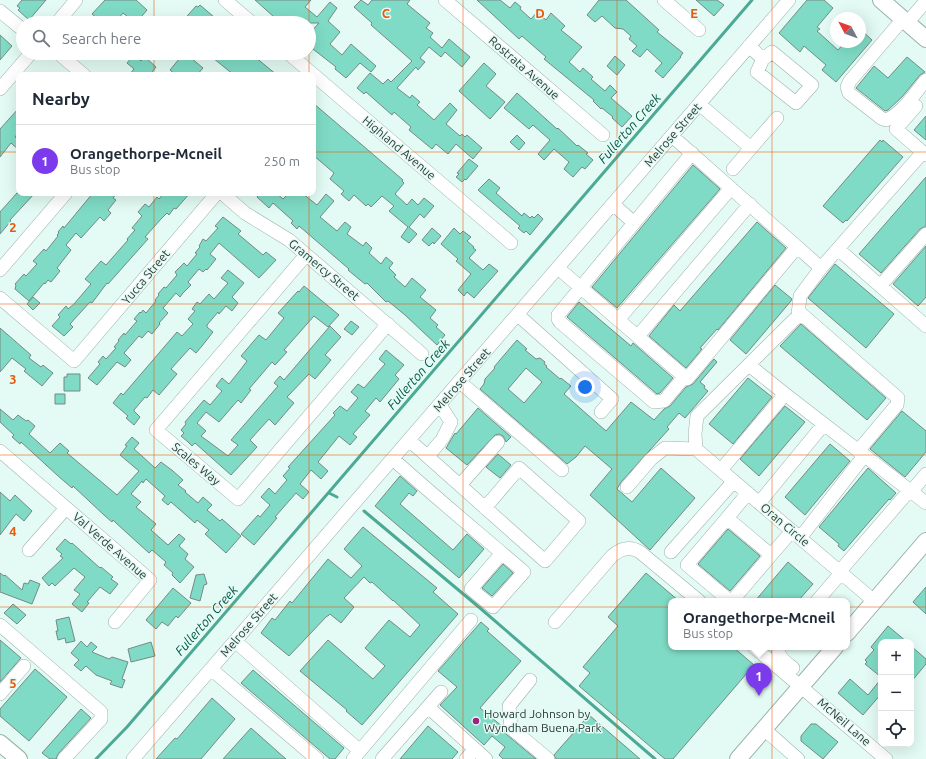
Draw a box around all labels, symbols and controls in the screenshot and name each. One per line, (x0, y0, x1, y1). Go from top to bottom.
text: C (382, 6, 391, 20)
text: D (535, 6, 545, 20)
text: E (690, 6, 698, 20)
north arrow (830, 12, 866, 48)
search box (16, 16, 316, 60)
icon: search (30, 27, 52, 49)
text: Search here (62, 30, 141, 47)
street label: Rostrata Avenue (486, 33, 562, 102)
text: Nearby (32, 89, 90, 108)
water label: Fullerton Creek (595, 90, 663, 166)
street label: Melrose Street (642, 100, 704, 169)
street label: Highland Avenue (360, 113, 439, 182)
text: Orangethorpe-Mcneil (70, 145, 222, 162)
text: 1 (41, 154, 49, 168)
text: 250 m (264, 154, 300, 168)
text: Bus stop (70, 162, 120, 176)
text: 2 (9, 220, 17, 234)
street label: Gramercy Street (286, 236, 362, 303)
street label: Yucca Street (119, 247, 172, 307)
water label: Fullerton Creek (384, 336, 452, 412)
street label: Melrose Street (431, 345, 493, 414)
text: 3 (9, 372, 17, 386)
your location (575, 377, 595, 397)
street label: Scales Way (170, 440, 223, 488)
street label: Oran Circle (758, 500, 812, 549)
street label: Val Verde Avenue (70, 510, 150, 582)
text: 4 (9, 524, 17, 538)
water label: Fullerton Creek (172, 582, 240, 658)
street label: Melrose Street (218, 590, 280, 659)
popup (668, 598, 850, 650)
text: Orangethorpe-Mcneil (683, 609, 835, 626)
text: Bus stop (683, 626, 733, 640)
map controls (878, 639, 914, 747)
button: + (878, 639, 914, 675)
pin: 1 (746, 663, 772, 696)
button: − (878, 675, 914, 711)
text: 5 (9, 676, 17, 690)
street label: McNeil Lane (815, 695, 873, 748)
place label: Howard Johnson by Wyndham Buena Park (484, 707, 602, 734)
button: locate (878, 711, 914, 747)
marker: Howard Johnson by Wyndham Buena Park (471, 716, 481, 726)

